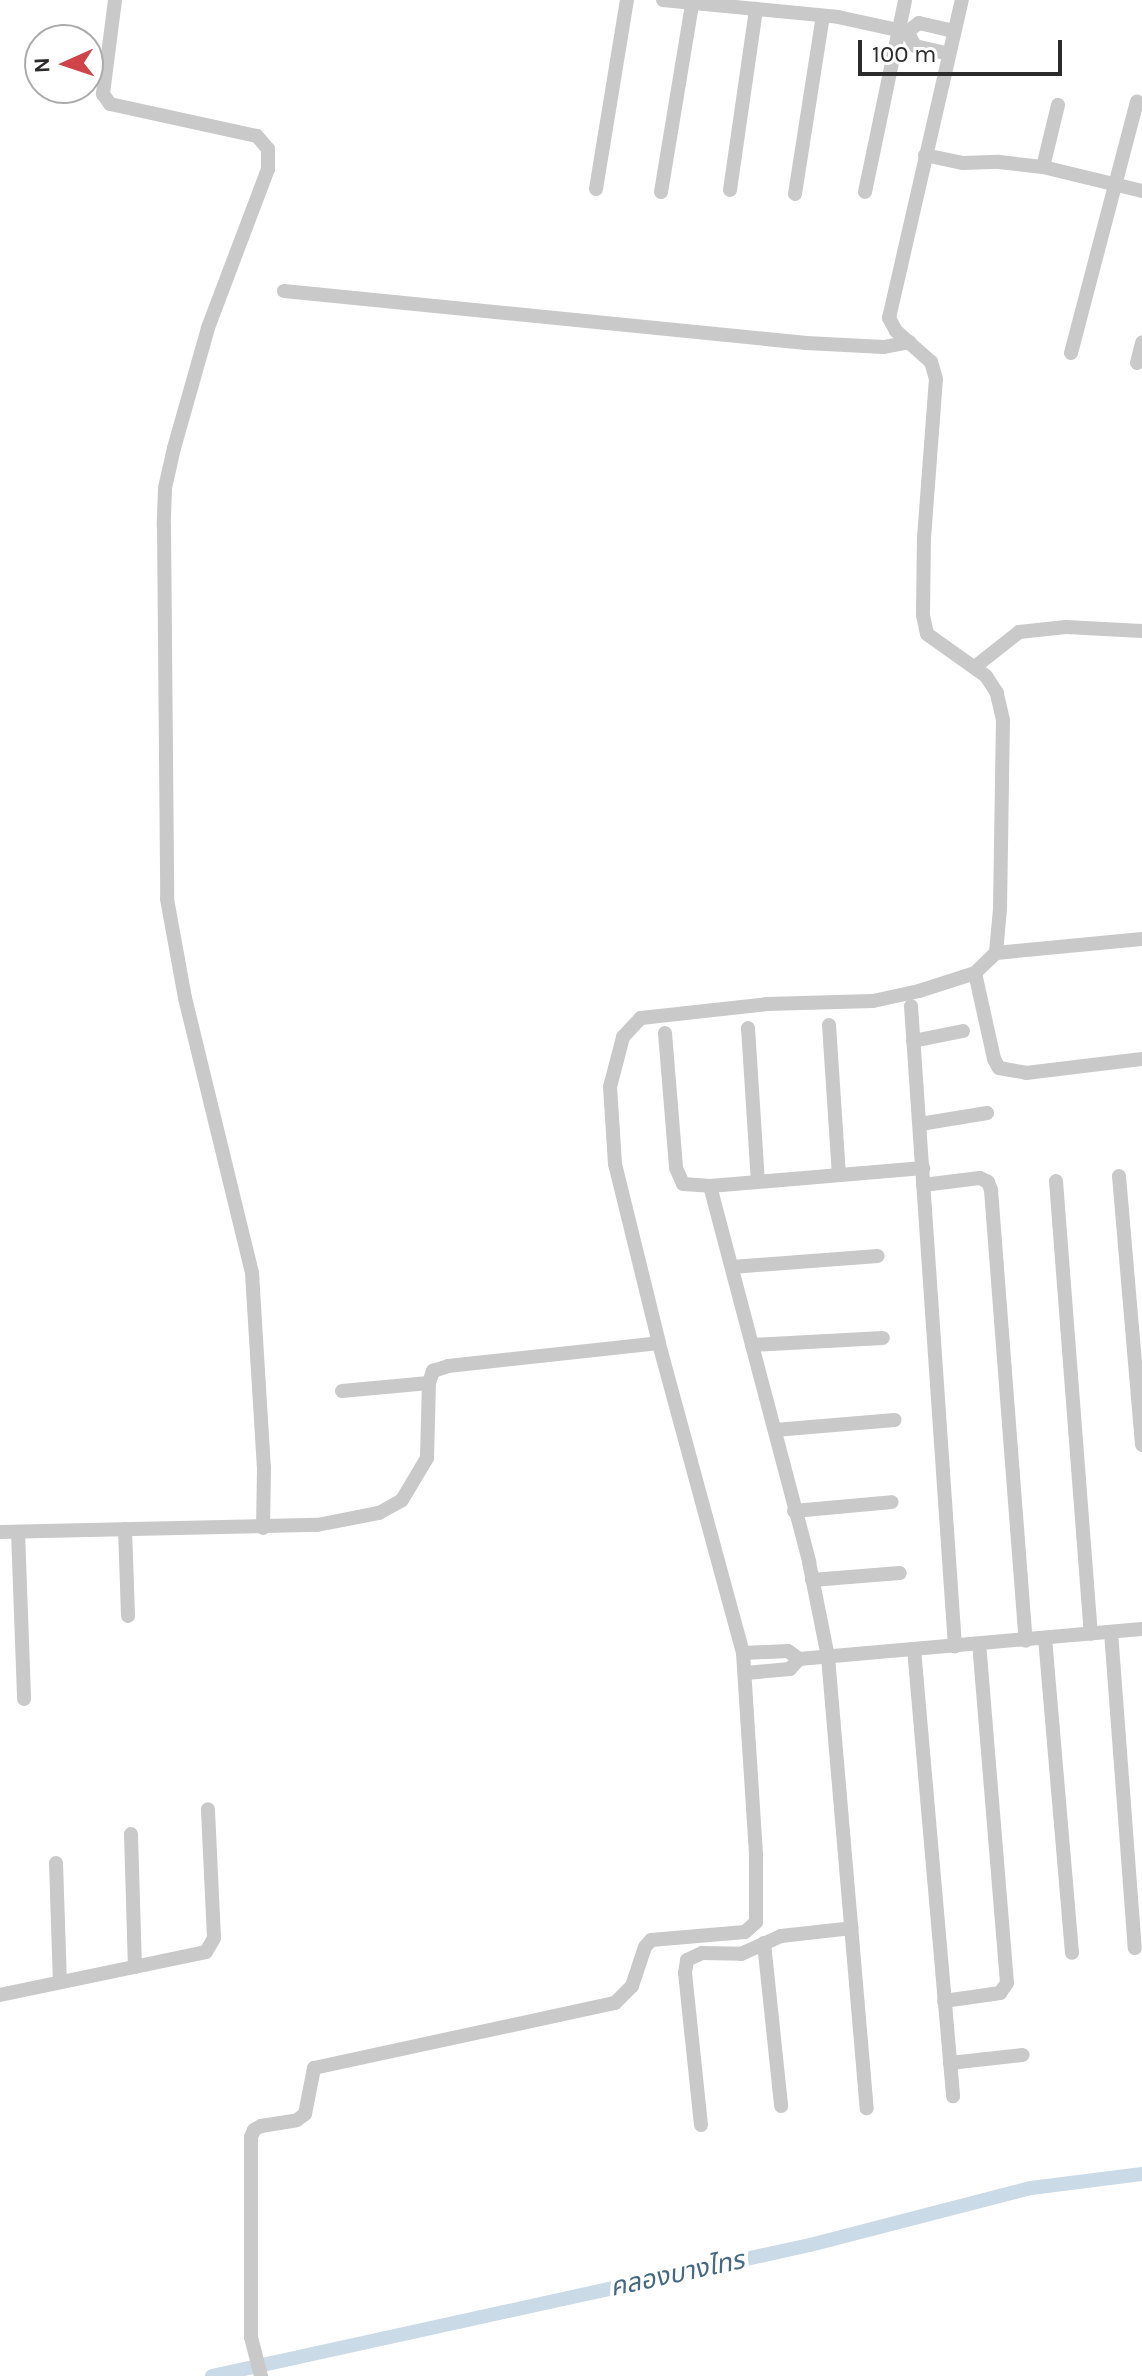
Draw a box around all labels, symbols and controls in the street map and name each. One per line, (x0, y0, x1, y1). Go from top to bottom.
north arrow (24, 24, 104, 104)
scale bar (862, 24, 1066, 74)
text: 100 m (872, 40, 937, 68)
text: N (29, 57, 55, 74)
water label: คลองบางไทร (607, 2245, 747, 2303)

